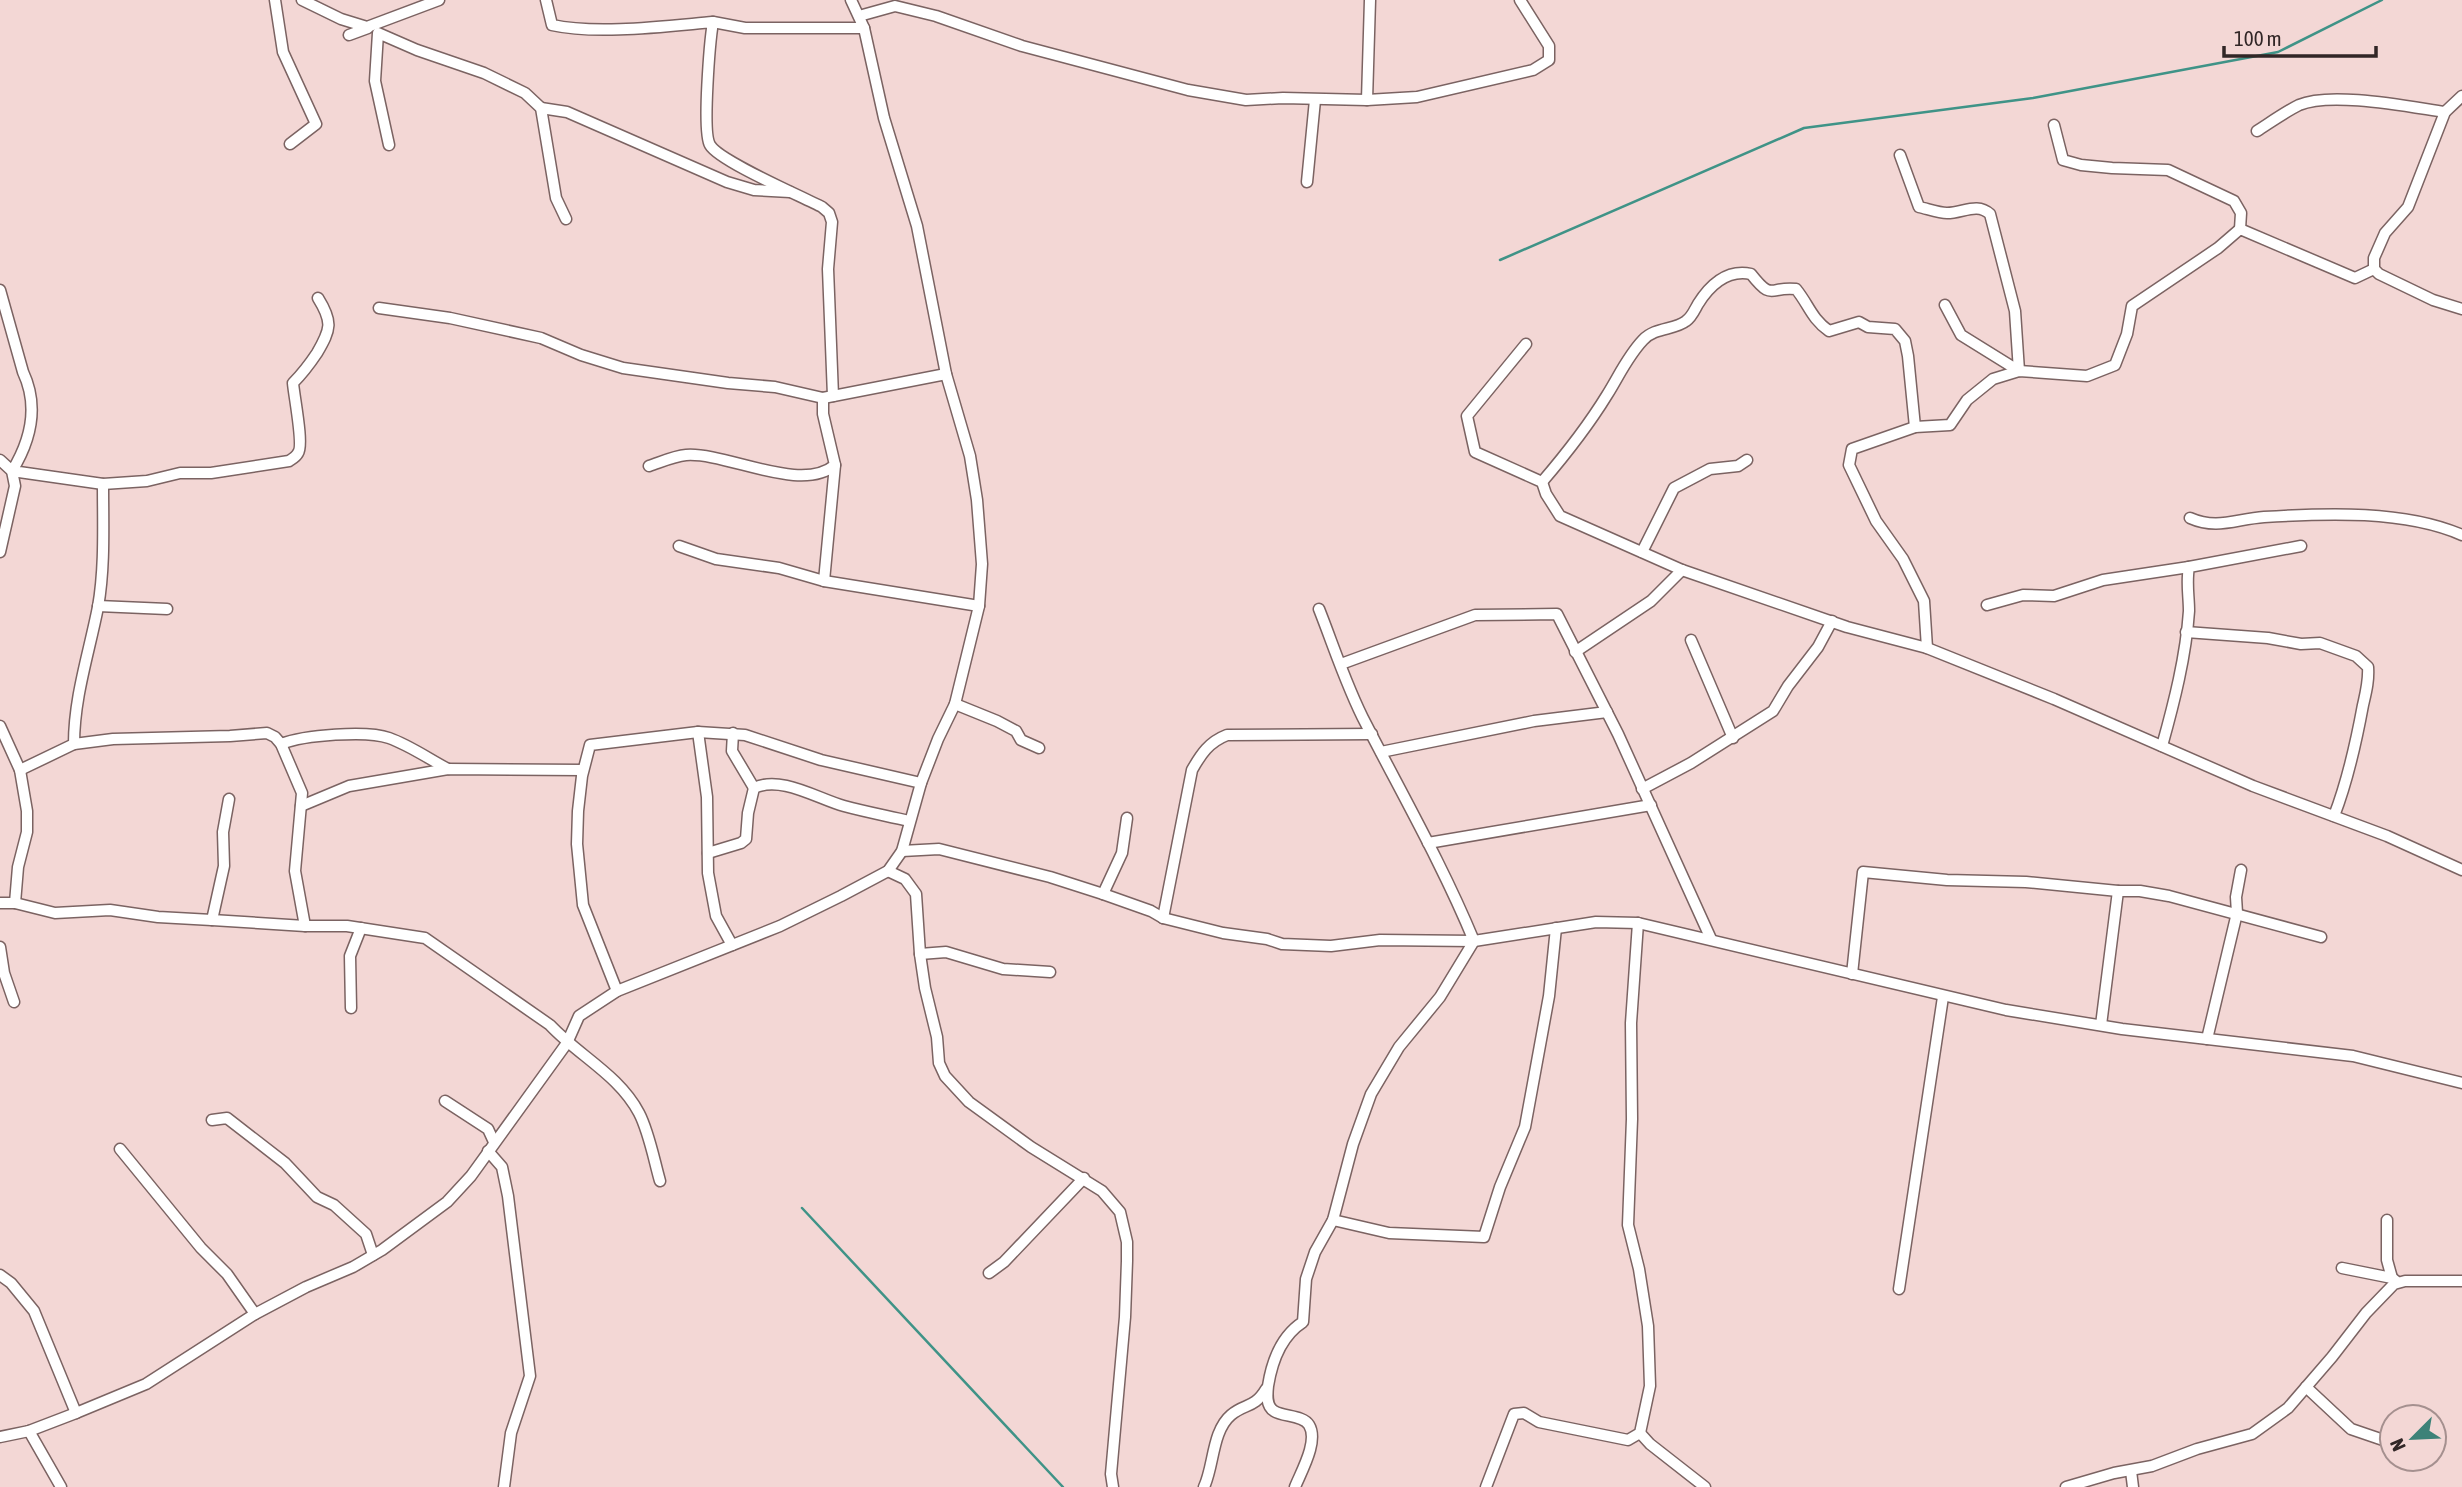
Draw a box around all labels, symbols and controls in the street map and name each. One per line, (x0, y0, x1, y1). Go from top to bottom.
scale bar (2224, 14, 2376, 58)
text: 100 m (2234, 26, 2282, 50)
north arrow (2378, 1403, 2448, 1473)
text: N (2385, 1435, 2410, 1455)

